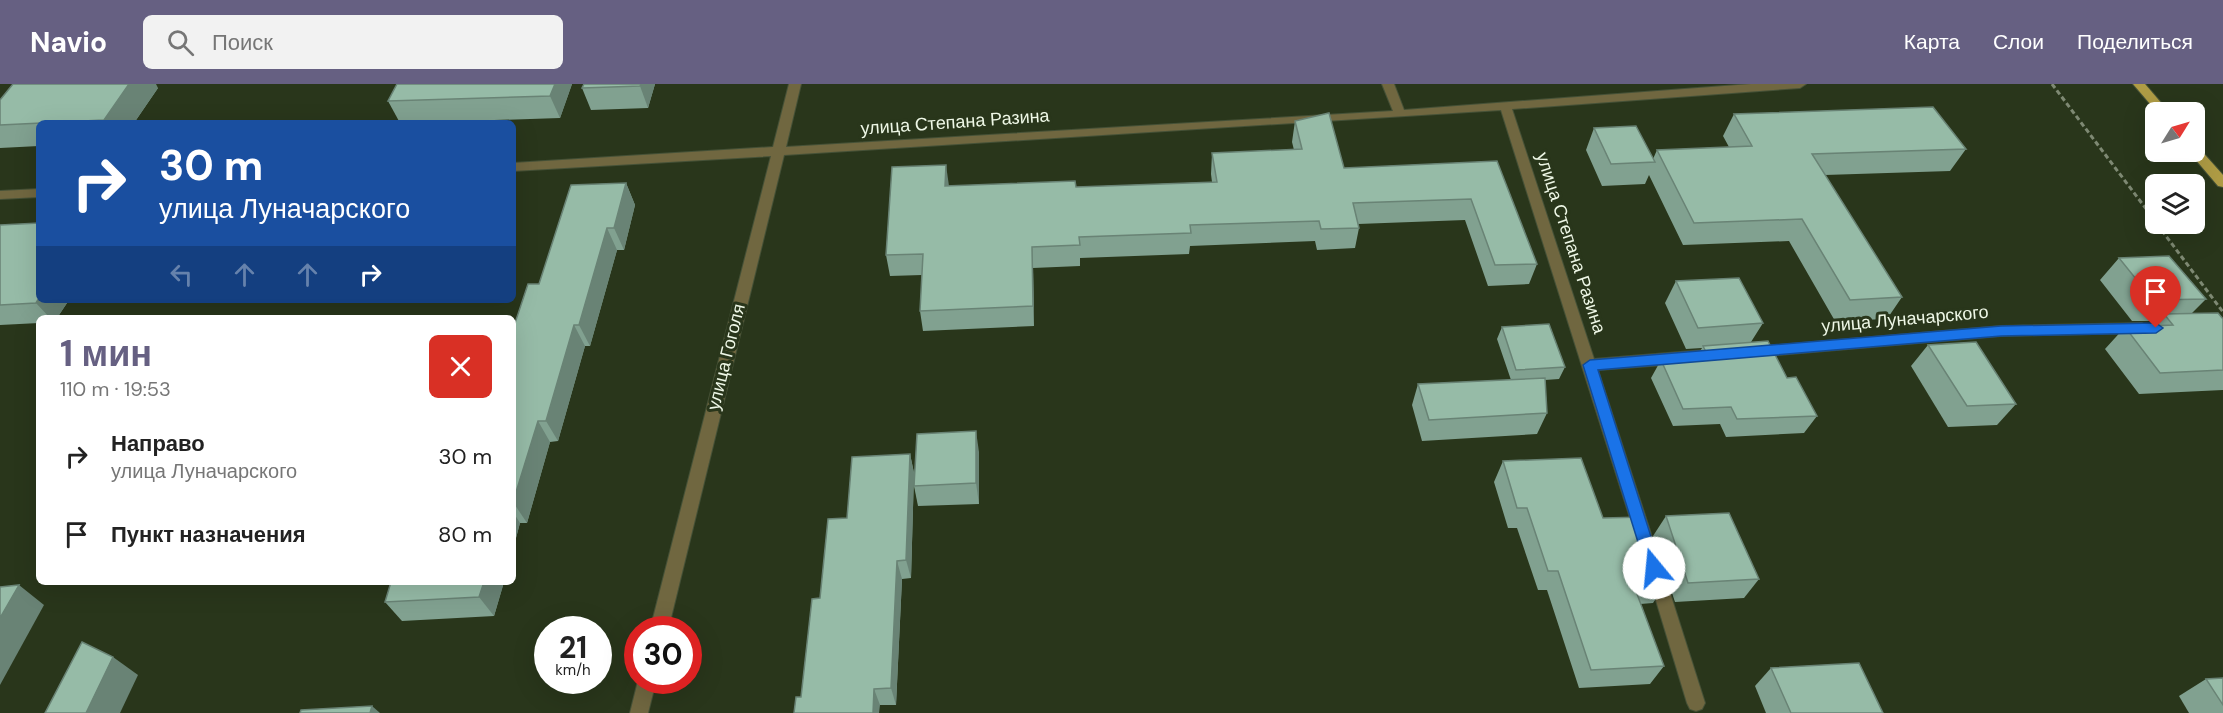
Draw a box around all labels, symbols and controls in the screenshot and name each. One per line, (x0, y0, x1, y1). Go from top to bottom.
search box (143, 15, 563, 69)
text: Navio (30, 24, 107, 61)
icon: search (164, 26, 197, 59)
text: Поиск (212, 28, 273, 57)
text: Карта (1904, 28, 1960, 56)
text: Слои (1993, 28, 2044, 56)
text: Поделиться (2077, 28, 2193, 56)
north arrow (2145, 102, 2205, 162)
map controls (2145, 102, 2205, 234)
street label: улица Степана Разина (860, 103, 1051, 141)
text: 30 m (159, 138, 263, 193)
icon: right (60, 144, 138, 222)
street label: улица Степана Разина (1530, 149, 1612, 338)
button: layers (2145, 174, 2205, 234)
text: улица Луначарского (159, 191, 410, 226)
icon: left (165, 258, 198, 291)
icon: ahead (228, 258, 261, 291)
icon: ahead (291, 258, 324, 291)
icon: right (354, 258, 387, 291)
pin (2130, 266, 2181, 328)
icon: arrive (2139, 275, 2172, 308)
street label: улица Луначарского (1821, 300, 1989, 338)
street label: улица Гоголя (701, 301, 751, 413)
text: 1 мин (60, 330, 152, 377)
button: close (429, 335, 492, 398)
text: 110 m · 19:53 (60, 376, 171, 402)
text: Направо (111, 429, 205, 458)
icon: right (60, 440, 93, 473)
text: 30 m (438, 442, 492, 471)
text: улица Луначарского (111, 458, 297, 484)
icon: arrive (60, 518, 93, 551)
text: Пункт назначения (111, 520, 306, 549)
text: 80 m (438, 520, 492, 549)
position arrow (1622, 536, 1686, 600)
speed limit sign: 30 (624, 616, 702, 694)
text: 21 (559, 628, 587, 667)
text: km/h (555, 660, 591, 680)

